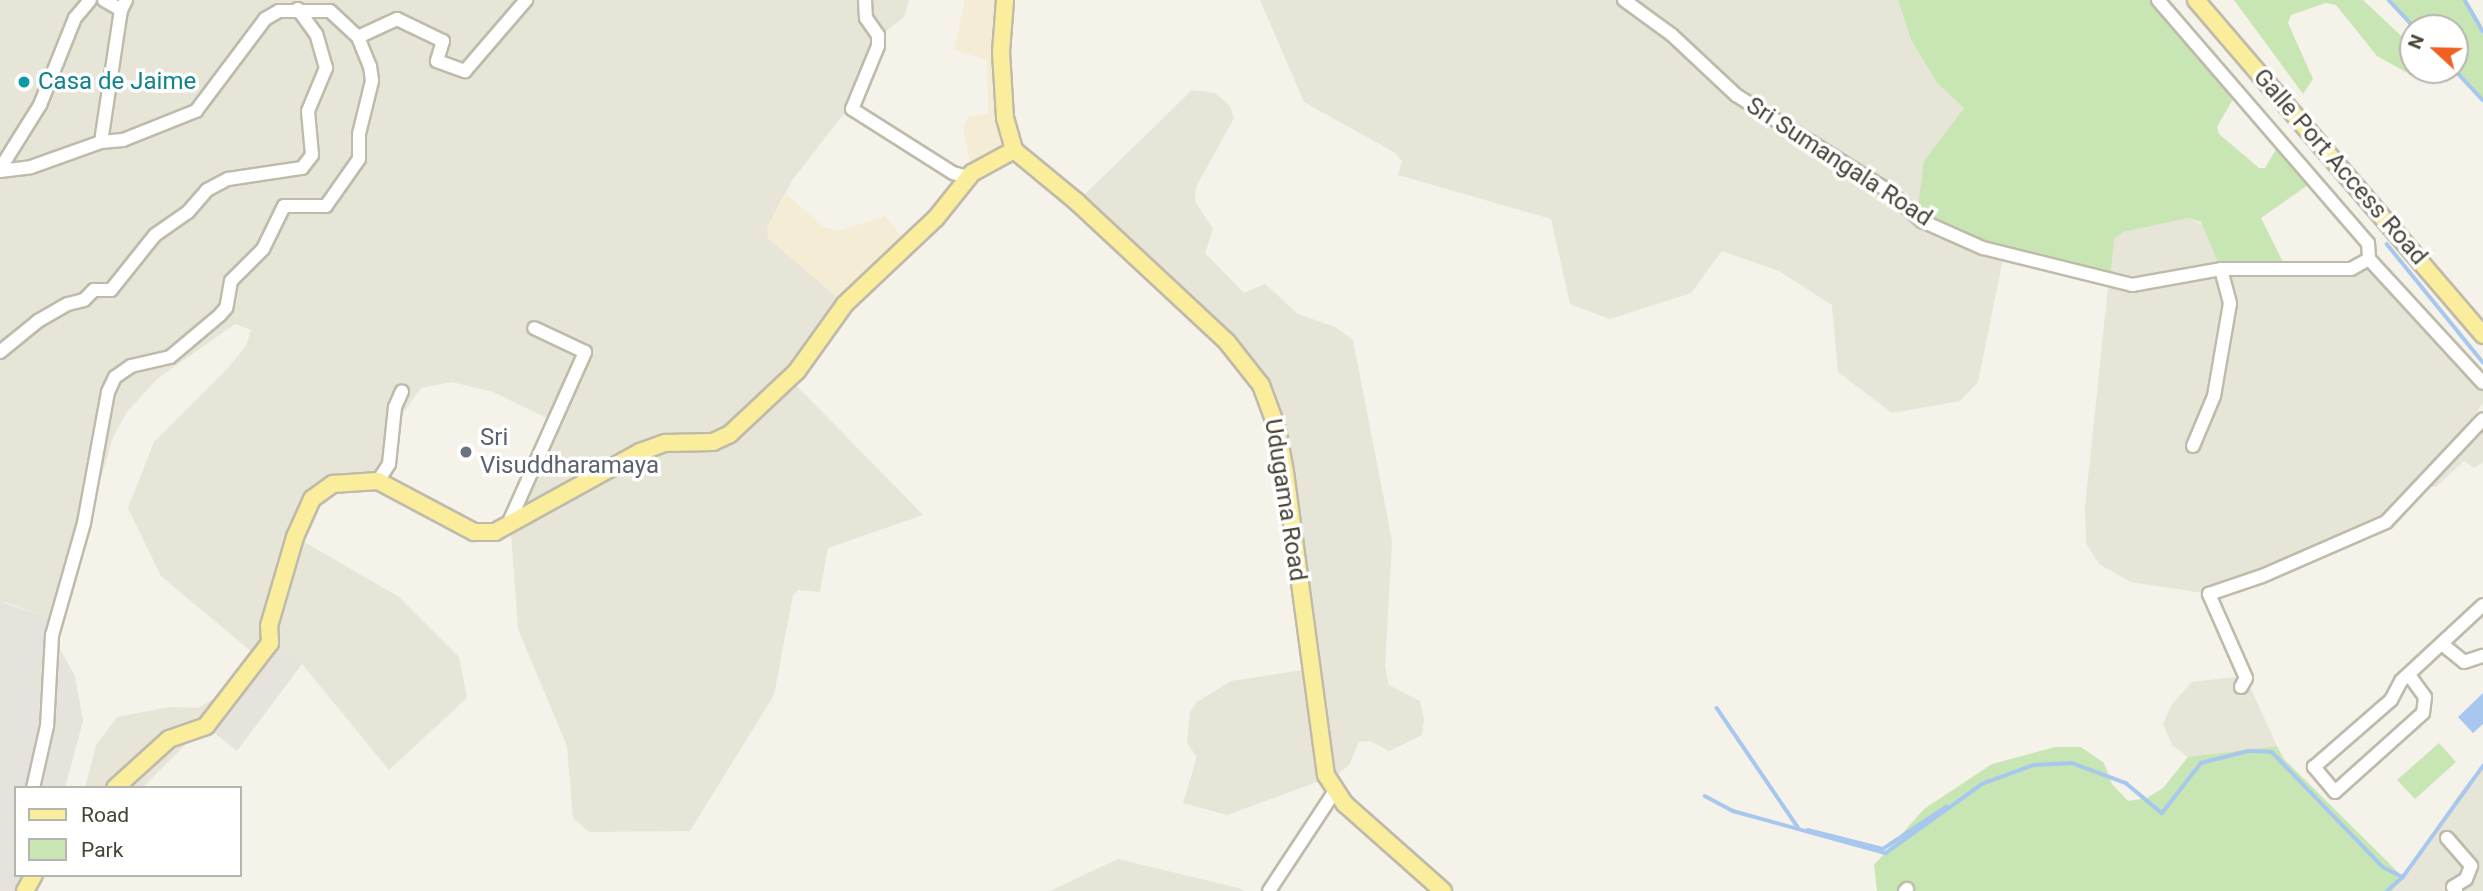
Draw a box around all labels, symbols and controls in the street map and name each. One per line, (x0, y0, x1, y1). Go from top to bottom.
north arrow (2399, 14, 2469, 84)
text: N (2403, 31, 2429, 52)
street label: Galle Port Access Road (2247, 63, 2433, 271)
place label: Casa de Jaime (38, 68, 196, 96)
marker: Casa de Jaime (16, 74, 32, 90)
street label: Sri Sumangala Road (1741, 91, 1937, 233)
street label: Udugama Road (1258, 417, 1312, 583)
place label: Sri Visuddharamaya (480, 424, 659, 480)
marker: Sri Visuddharamaya (458, 444, 474, 460)
legend (14, 786, 242, 877)
text: Road (81, 803, 129, 827)
text: Park (81, 838, 123, 862)

